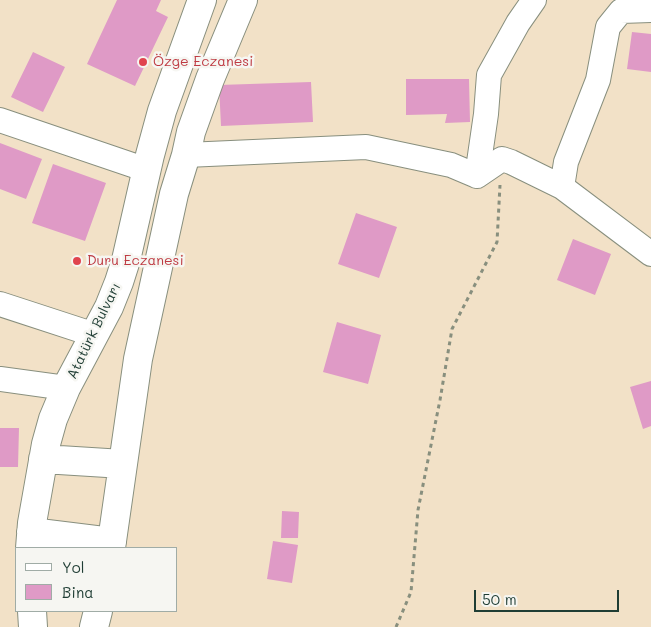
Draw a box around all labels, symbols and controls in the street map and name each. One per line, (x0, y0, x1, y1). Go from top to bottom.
place label: Özge Eczanesi (153, 54, 253, 70)
marker: Özge Eczanesi (137, 56, 149, 68)
place label: Duru Eczanesi (87, 253, 184, 269)
marker: Duru Eczanesi (71, 255, 83, 267)
street label: Atatürk Bulvarı (63, 280, 125, 382)
legend (15, 547, 178, 612)
text: Yol (62, 557, 85, 577)
scale bar (476, 580, 621, 612)
text: Bina (62, 582, 94, 602)
text: 50 m (482, 589, 517, 609)

